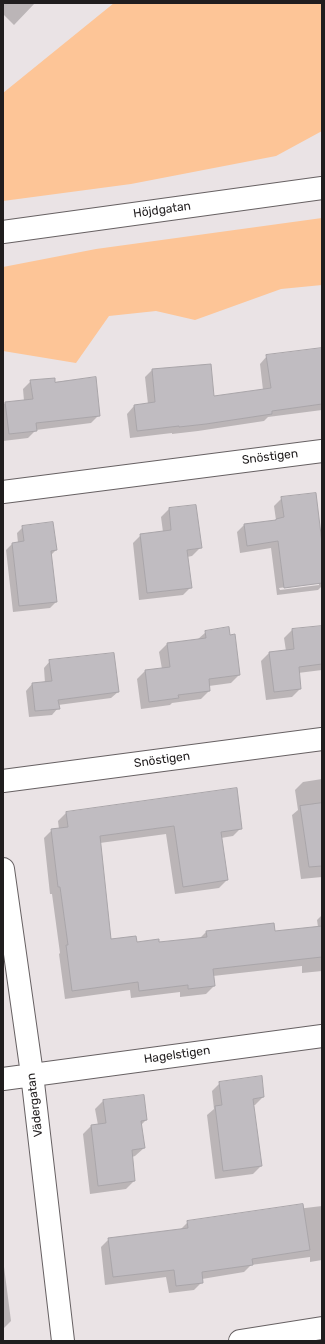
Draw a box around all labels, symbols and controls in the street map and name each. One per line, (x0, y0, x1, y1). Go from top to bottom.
street label: Höjdgatan (132, 199, 192, 221)
street label: Snöstigen (241, 446, 299, 468)
street label: Snöstigen (133, 749, 191, 771)
street label: Hagelstigen (143, 1043, 211, 1067)
street label: Vädergatan (24, 1072, 46, 1138)

